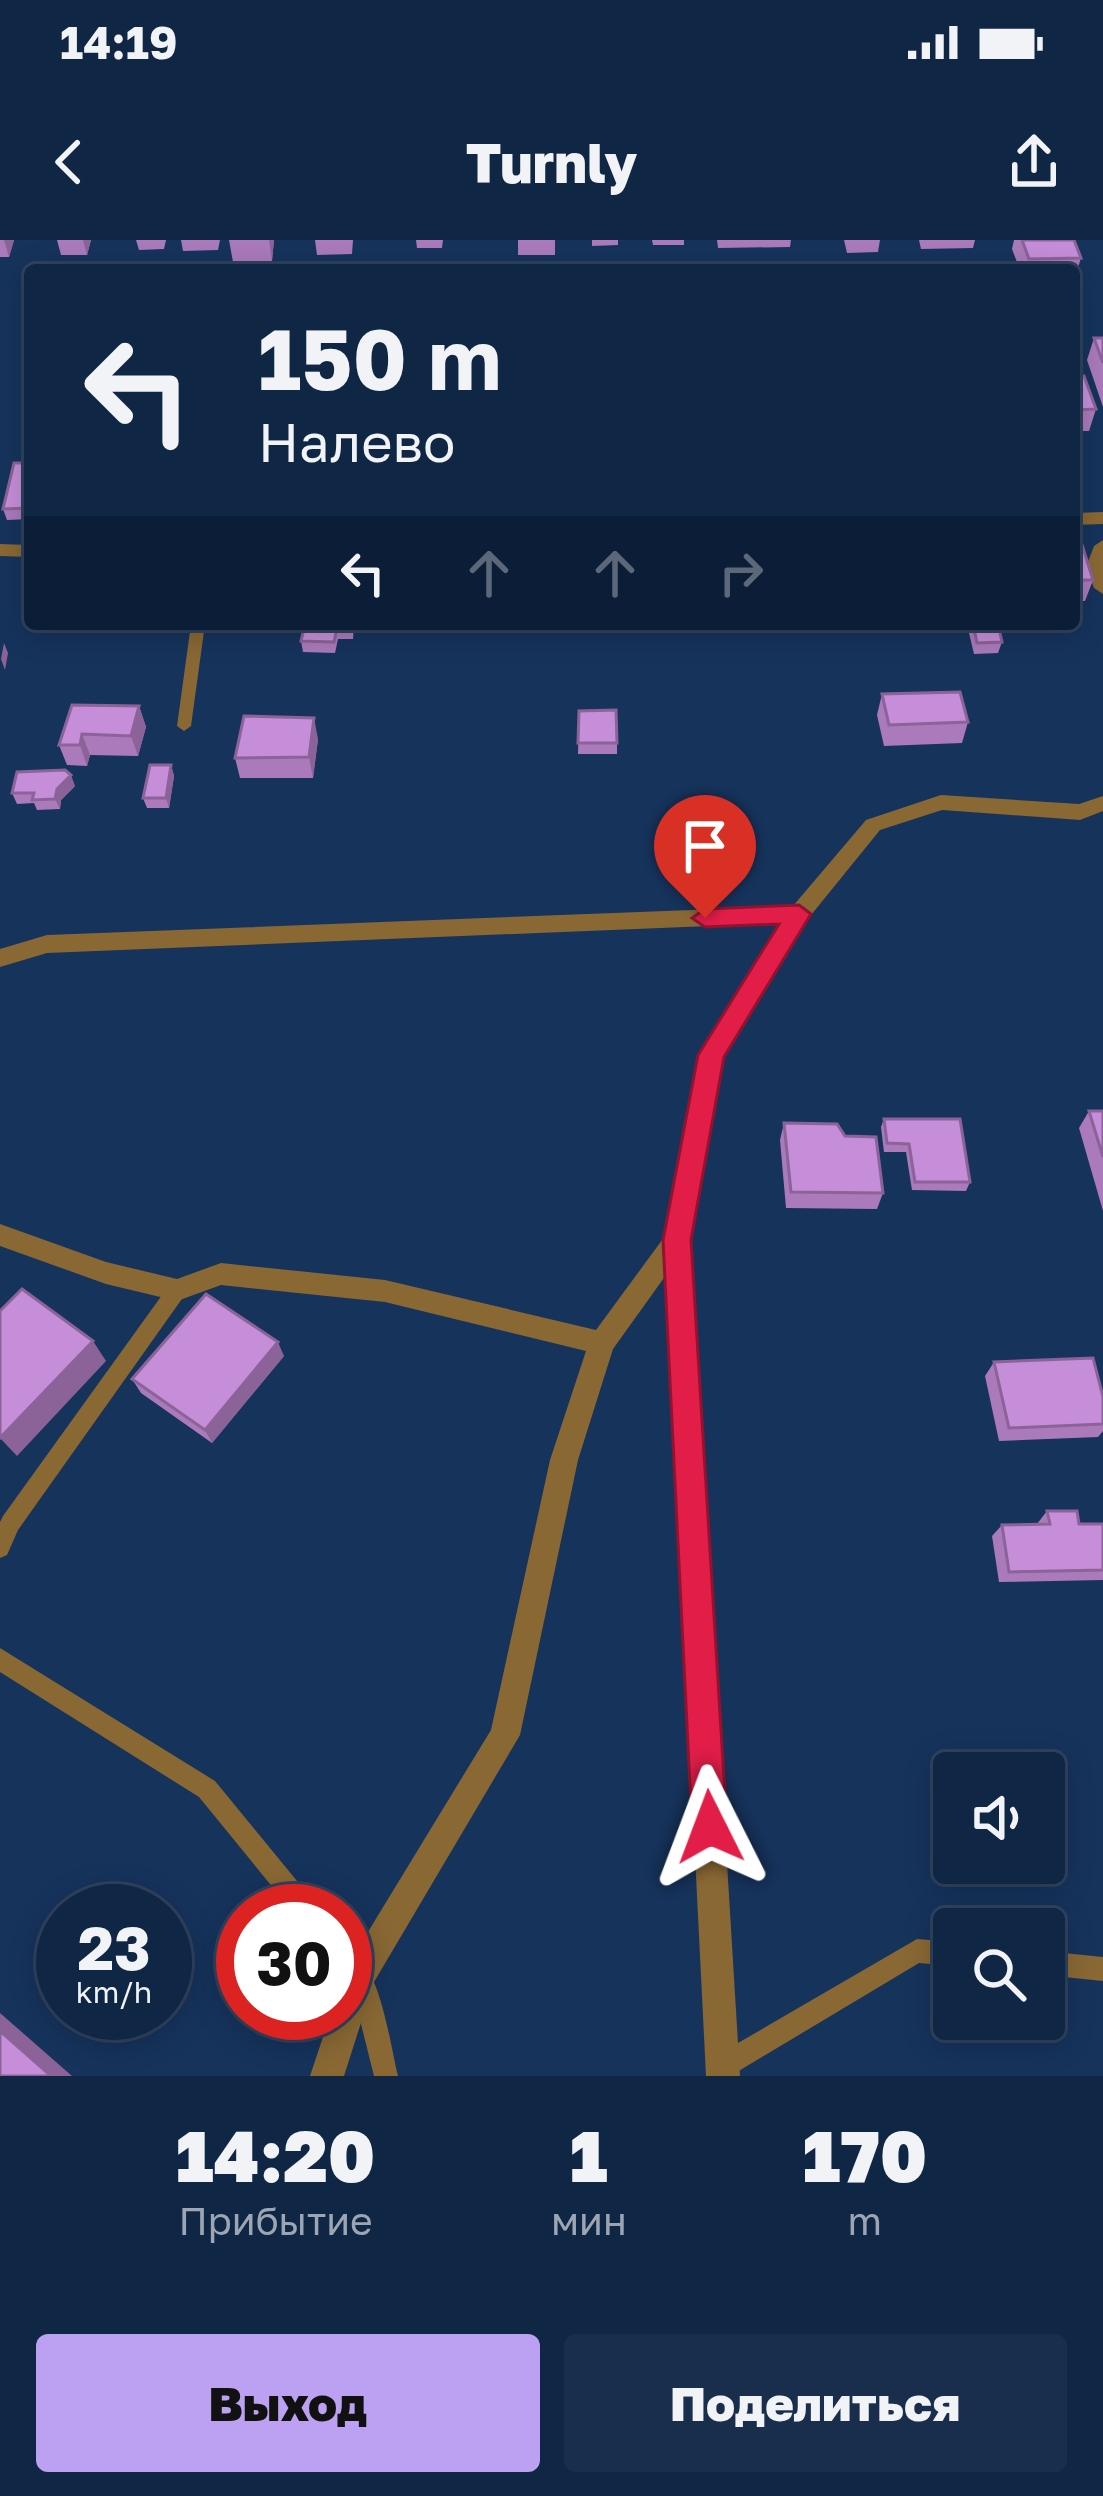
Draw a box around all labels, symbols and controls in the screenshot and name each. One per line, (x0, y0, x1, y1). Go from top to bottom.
text: 14:19 (60, 15, 177, 69)
icon: back (36, 129, 102, 195)
icon: share (1001, 129, 1067, 195)
text: Turnly (466, 130, 637, 195)
text: 150 m (258, 308, 502, 408)
icon: left (60, 312, 216, 468)
text: Налево (258, 409, 455, 474)
icon: left (330, 540, 396, 606)
icon: ahead (456, 540, 522, 606)
icon: ahead (582, 540, 648, 606)
icon: right (708, 540, 774, 606)
pin (654, 795, 756, 918)
icon: arrive (672, 813, 738, 879)
map controls (933, 1752, 1065, 2040)
button: sound (933, 1752, 1065, 1884)
position arrow (647, 1764, 773, 1890)
speed limit sign: 30 (216, 1884, 372, 2040)
button: search (933, 1908, 1065, 2040)
text: 23 (77, 1911, 151, 1983)
text: km/h (76, 1974, 152, 2010)
text: 14:20 (176, 2111, 375, 2198)
text: 1 (570, 2111, 608, 2198)
text: 170 (802, 2111, 927, 2198)
text: Прибытие (178, 2197, 373, 2244)
text: мин (551, 2197, 627, 2244)
text: m (848, 2197, 882, 2244)
button: Выход (36, 2334, 540, 2472)
button: Поделиться (564, 2334, 1067, 2472)

